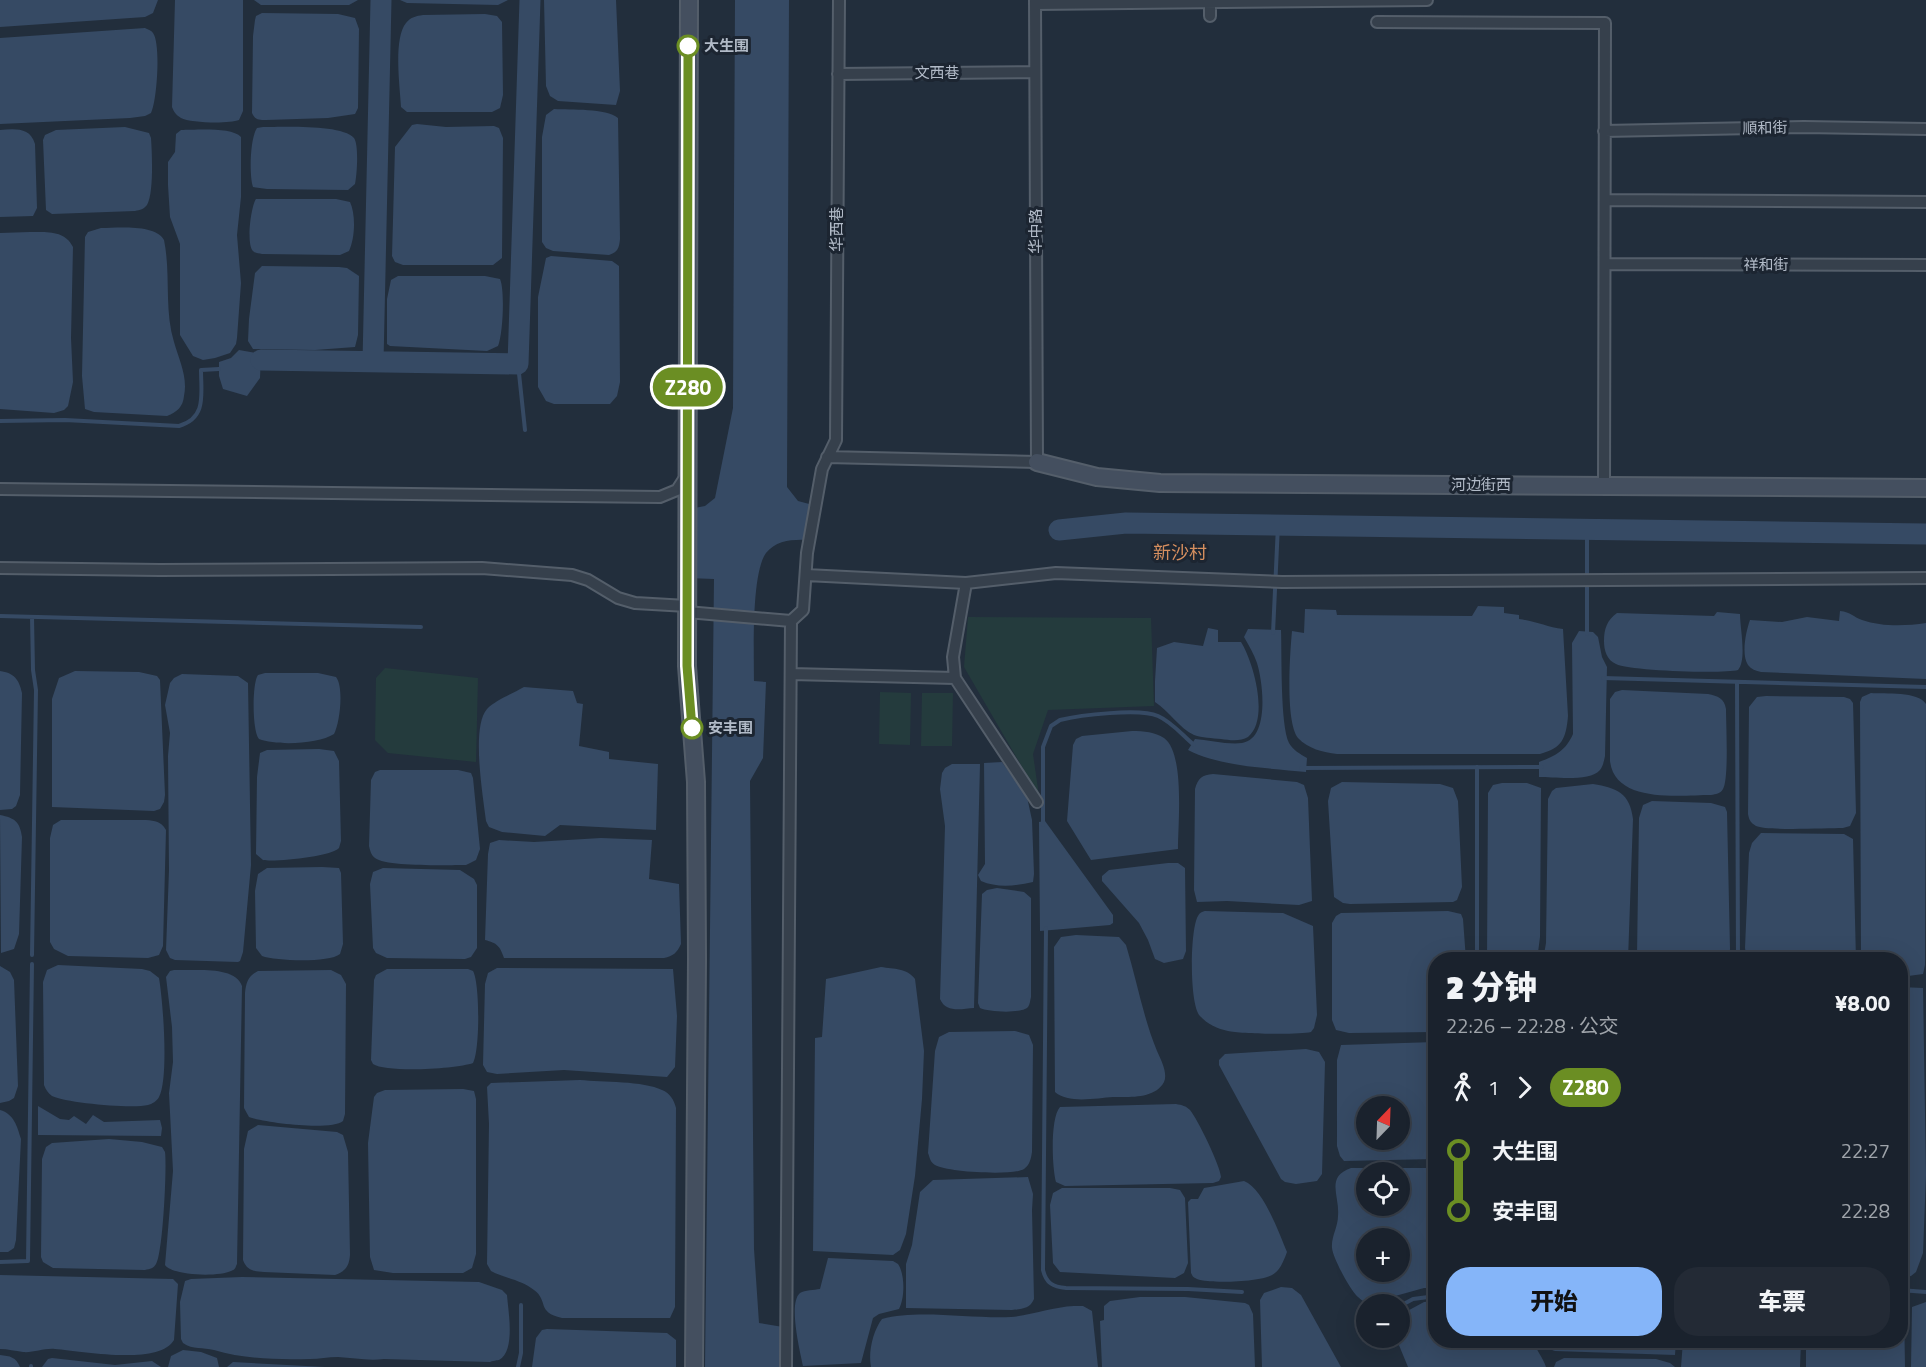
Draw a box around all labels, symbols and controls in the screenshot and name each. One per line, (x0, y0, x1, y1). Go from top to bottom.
place label: 大生围 (704, 34, 749, 57)
marker: 大生围 (677, 35, 699, 57)
street label: 文西巷 (914, 61, 960, 84)
street label: 順和街 (1742, 116, 1788, 139)
street label: 华西巷 (825, 206, 848, 252)
street label: 华中路 (1024, 208, 1047, 254)
street label: 祥和街 (1743, 253, 1789, 276)
line badge: Z280 (646, 368, 730, 406)
text: Z280 (665, 371, 711, 403)
street label: 河边街西 (1451, 473, 1511, 496)
district label: 新沙村 (1153, 539, 1207, 566)
place label: 安丰围 (708, 716, 753, 739)
marker: 安丰围 (681, 717, 703, 739)
text: 2 分钟 (1446, 962, 1537, 1012)
text: ¥8.00 (1835, 986, 1890, 1020)
text: 22:26 – 22:28 · 公交 (1446, 1010, 1619, 1041)
icon: walk (1446, 1071, 1479, 1104)
icon: forward (1508, 1071, 1541, 1104)
text: Z280 (1562, 1071, 1609, 1103)
text: 1 (1488, 1072, 1499, 1103)
north arrow (1356, 1096, 1410, 1150)
map controls (1356, 1096, 1410, 1348)
text: 大生围 (1492, 1134, 1558, 1168)
text: 22:27 (1841, 1135, 1890, 1166)
button: locate (1356, 1162, 1410, 1216)
text: 安丰围 (1492, 1194, 1558, 1228)
text: 22:28 (1841, 1195, 1890, 1226)
button: + (1356, 1228, 1410, 1282)
button: 开始 (1446, 1267, 1662, 1336)
button: 车票 (1674, 1267, 1890, 1336)
button: − (1356, 1294, 1410, 1348)

